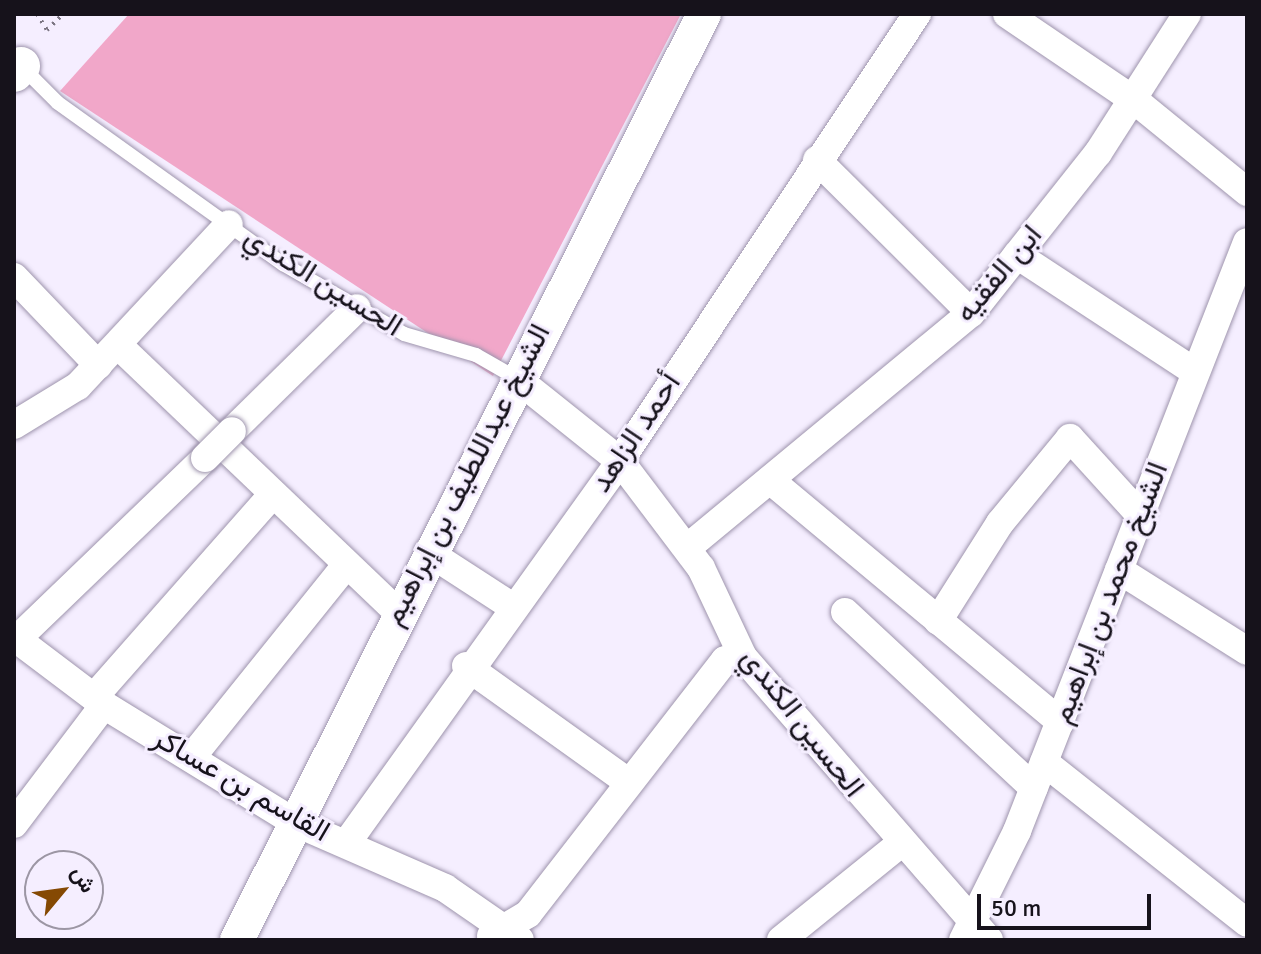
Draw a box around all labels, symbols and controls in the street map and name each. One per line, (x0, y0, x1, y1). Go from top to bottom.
street label: ابن الفقيه (948, 218, 1050, 330)
street label: الحسين الكندي (237, 219, 409, 345)
street label: الشيخ عبداللطيف بن إبراهيم (375, 318, 559, 632)
street label: أحمد الزاهد (583, 367, 689, 499)
street label: الشيخ محمد بن إبراهيم (1044, 457, 1176, 729)
street label: الحسين الكندي (733, 641, 871, 805)
street label: القاسم بن عساكر (146, 720, 336, 850)
north arrow (24, 850, 104, 930)
text: ش (65, 861, 102, 897)
scale bar (981, 878, 1155, 928)
text: 50 m (991, 893, 1041, 923)

